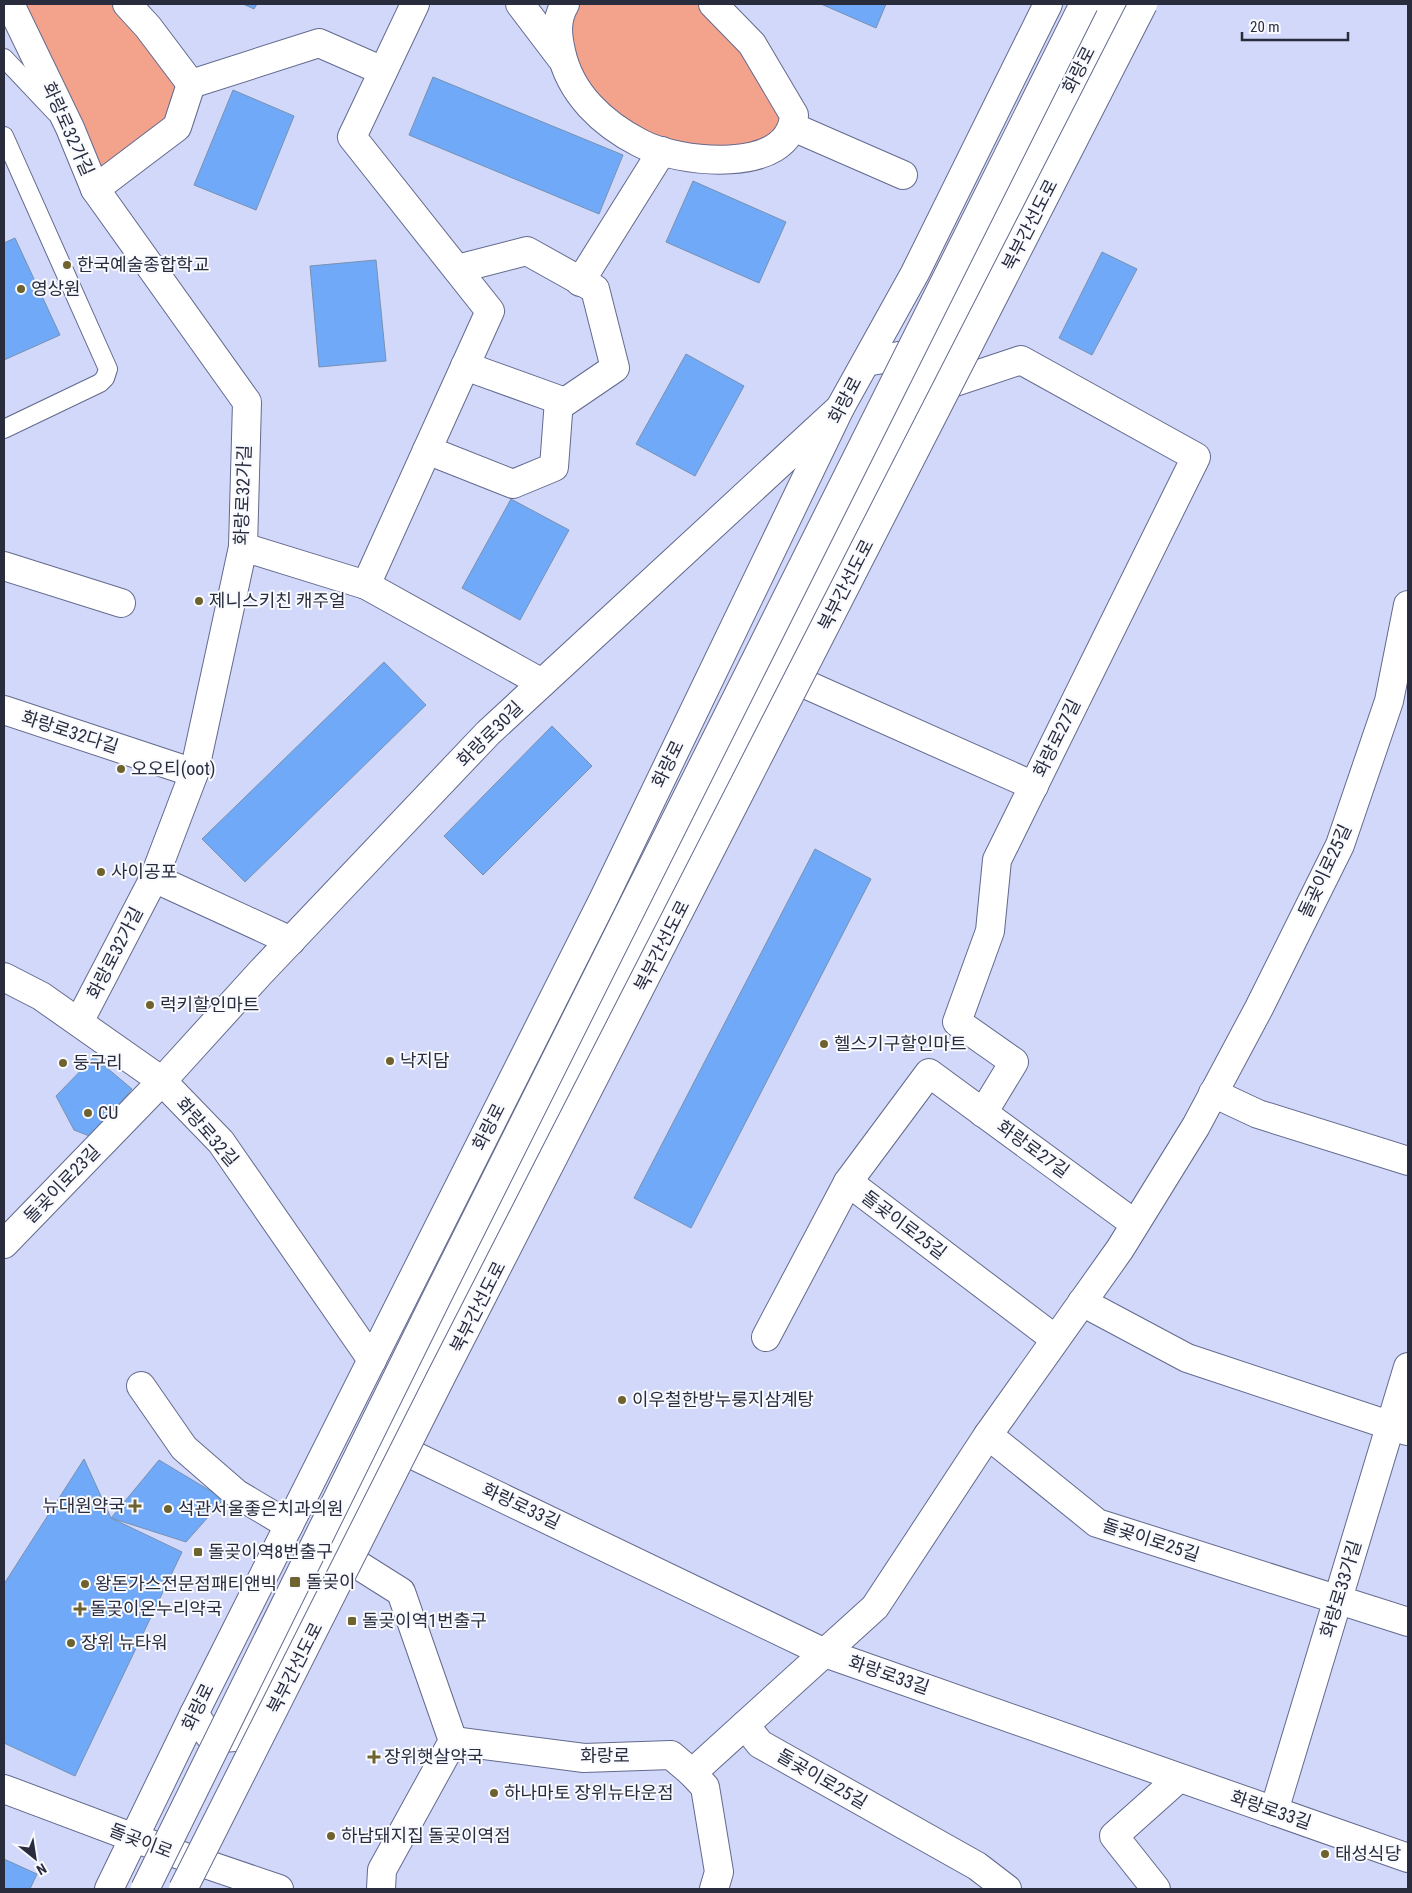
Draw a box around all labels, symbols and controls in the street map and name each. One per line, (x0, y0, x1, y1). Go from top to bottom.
scale bar (1242, 10, 1348, 42)
text: 20 m (1250, 18, 1280, 36)
street label: 화랑로 (1058, 43, 1099, 97)
street label: 화랑로32가길 (38, 79, 99, 179)
street label: 북부간선도로 (998, 176, 1061, 274)
place label: 한국예술종합학교 (77, 254, 209, 275)
marker: 한국예술종합학교 (61, 259, 73, 271)
place label: 영상원 (31, 278, 81, 299)
marker: 영상원 (15, 283, 27, 295)
street label: 화랑로 (824, 373, 865, 427)
street label: 화랑로32가길 (230, 444, 255, 546)
street label: 북부간선도로 (814, 536, 877, 634)
place label: 제니스키친 캐주얼 (209, 590, 346, 611)
marker: 제니스키친 캐주얼 (193, 595, 205, 607)
street label: 화랑로27길 (1029, 695, 1084, 780)
street label: 화랑로30길 (453, 697, 527, 771)
street label: 화랑로32다길 (19, 706, 121, 757)
street label: 화랑로 (647, 737, 688, 791)
place label: 오오티(oot) (131, 758, 215, 780)
marker: 오오티(oot) (115, 763, 127, 775)
street label: 돌곶이로25길 (1294, 821, 1355, 921)
place label: 사이공포 (111, 861, 177, 882)
marker: 사이공포 (95, 866, 107, 878)
street label: 북부간선도로 (630, 897, 693, 995)
street label: 화랑로32가길 (82, 903, 147, 1002)
place label: 럭키할인마트 (160, 994, 259, 1015)
marker: 럭키할인마트 (144, 999, 156, 1011)
place label: 헬스기구할인마트 (834, 1033, 966, 1054)
marker: 헬스기구할인마트 (818, 1038, 830, 1050)
place label: 낙지담 (400, 1050, 450, 1071)
place label: 둥구리 (73, 1052, 123, 1073)
marker: 낙지담 (384, 1055, 396, 1067)
marker: 둥구리 (57, 1057, 69, 1069)
street label: 화랑로32길 (172, 1093, 243, 1170)
street label: 화랑로 (468, 1100, 509, 1154)
place label: CU (98, 1102, 118, 1123)
marker: CU (82, 1107, 94, 1119)
street label: 화랑로27길 (993, 1115, 1073, 1182)
street label: 돌곶이로23길 (19, 1140, 104, 1227)
street label: 돌곶이로25길 (858, 1186, 951, 1263)
street label: 북부간선도로 (446, 1258, 509, 1356)
place label: 이우철한방누룽지삼계탕 (632, 1389, 814, 1410)
marker: 이우철한방누룽지삼계탕 (616, 1394, 628, 1406)
street label: 화랑로33길 (479, 1478, 564, 1533)
place label: 뉴대원약국 (42, 1495, 125, 1516)
place label: 석관서울좋은치과의원 (178, 1498, 344, 1519)
marker: 뉴대원약국 (129, 1500, 141, 1512)
marker: 석관서울좋은치과의원 (162, 1503, 174, 1515)
street label: 돌곶이로25길 (1100, 1514, 1202, 1565)
street label: 화랑로33가길 (1316, 1538, 1365, 1640)
place label: 돌곶이역8번출구 (208, 1541, 333, 1562)
marker: 돌곶이역8번출구 (192, 1546, 204, 1558)
place label: 돌곶이 (306, 1571, 356, 1592)
place label: 왕돈가스전문점패티앤빅 (95, 1573, 277, 1594)
marker: 돌곶이 (288, 1575, 302, 1589)
marker: 왕돈가스전문점패티앤빅 (79, 1578, 91, 1590)
place label: 돌곶이온누리약국 (90, 1598, 222, 1619)
marker: 돌곶이온누리약국 (74, 1603, 86, 1615)
place label: 돌곶이역1번출구 (362, 1610, 487, 1631)
marker: 돌곶이역1번출구 (346, 1615, 358, 1627)
street label: 북부간선도로 (263, 1619, 326, 1717)
place label: 장위 뉴타워 (81, 1632, 168, 1653)
marker: 장위 뉴타워 (65, 1637, 77, 1649)
street label: 화랑로33길 (846, 1651, 932, 1698)
street label: 화랑로 (177, 1680, 218, 1734)
street label: 돌곶이로25길 (773, 1744, 871, 1813)
street label: 화랑로 (580, 1745, 630, 1766)
place label: 장위햇살약국 (384, 1746, 483, 1767)
marker: 장위햇살약국 (368, 1751, 380, 1763)
place label: 하나마토 장위뉴타운점 (504, 1782, 674, 1803)
street label: 화랑로33길 (1228, 1786, 1314, 1833)
marker: 하나마토 장위뉴타운점 (488, 1787, 500, 1799)
street label: 돌곶이로 (106, 1819, 176, 1862)
place label: 하남돼지집 돌곶이역점 (341, 1825, 511, 1846)
marker: 하남돼지집 돌곶이역점 (325, 1830, 337, 1842)
north arrow (10, 1833, 60, 1883)
place label: 태성식당 (1335, 1843, 1401, 1864)
marker: 태성식당 (1319, 1848, 1331, 1860)
text: N (34, 1860, 49, 1878)

